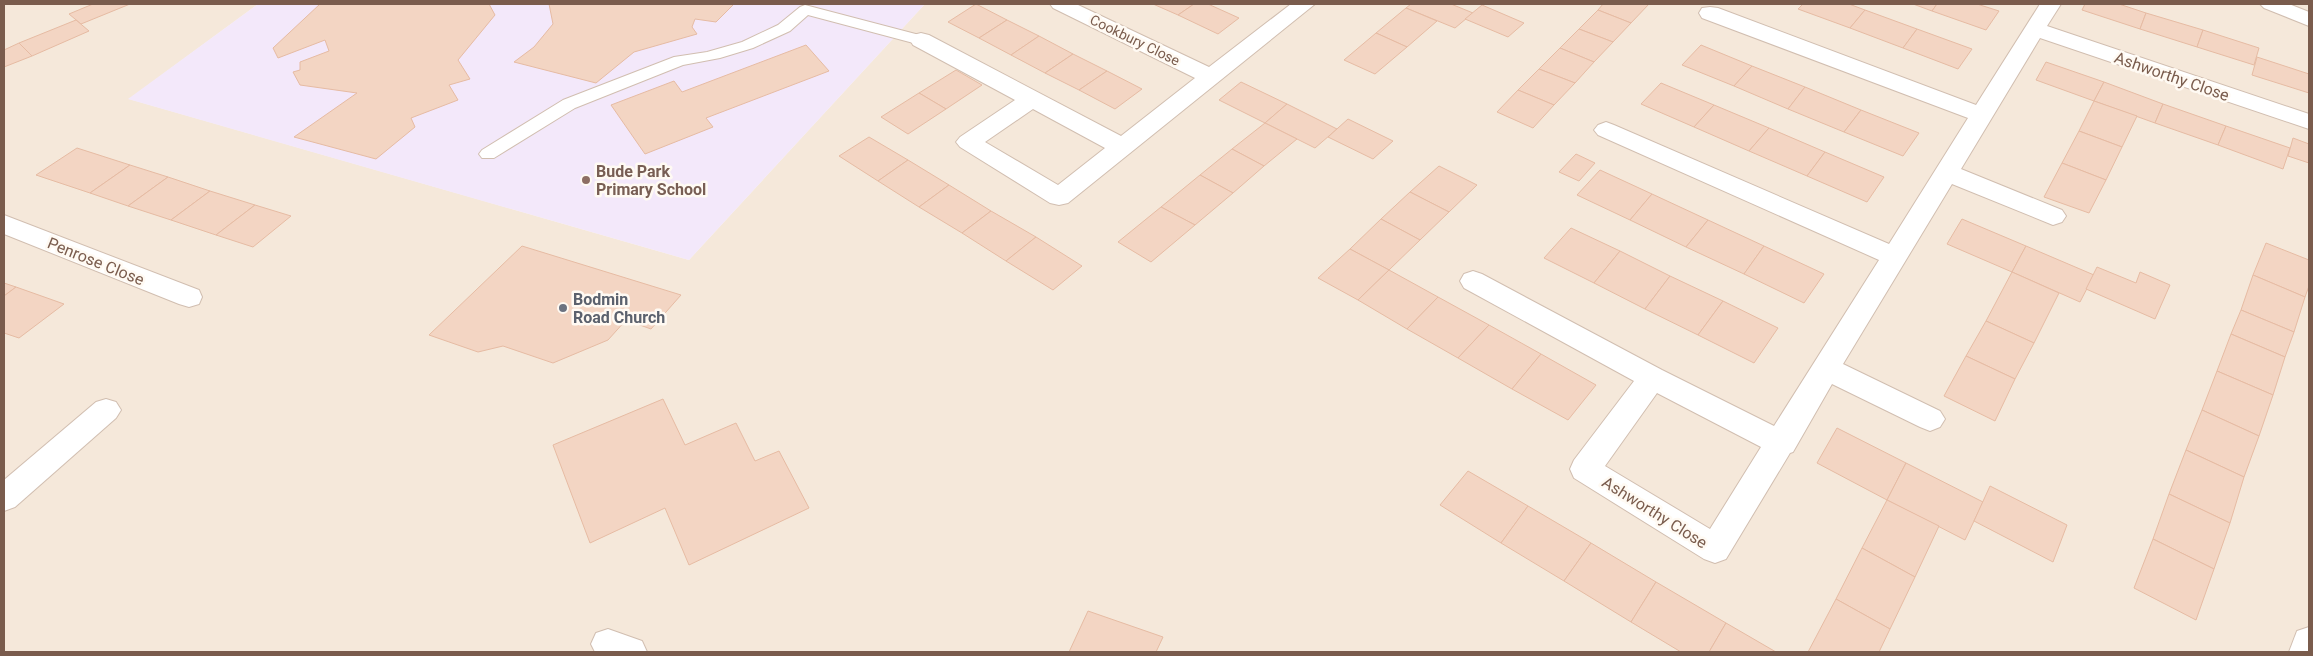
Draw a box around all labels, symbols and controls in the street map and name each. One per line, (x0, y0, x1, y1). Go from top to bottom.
street label: Cookbury Close (1088, 11, 1182, 69)
street label: Ashworthy Close (2112, 48, 2232, 105)
place label: Bude Park Primary School (596, 162, 706, 199)
marker: Bude Park Primary School (580, 174, 592, 186)
street label: Penrose Close (45, 233, 147, 289)
place label: Bodmin Road Church (573, 290, 665, 327)
marker: Bodmin Road Church (557, 302, 569, 314)
street label: Ashworthy Close (1599, 473, 1711, 552)

